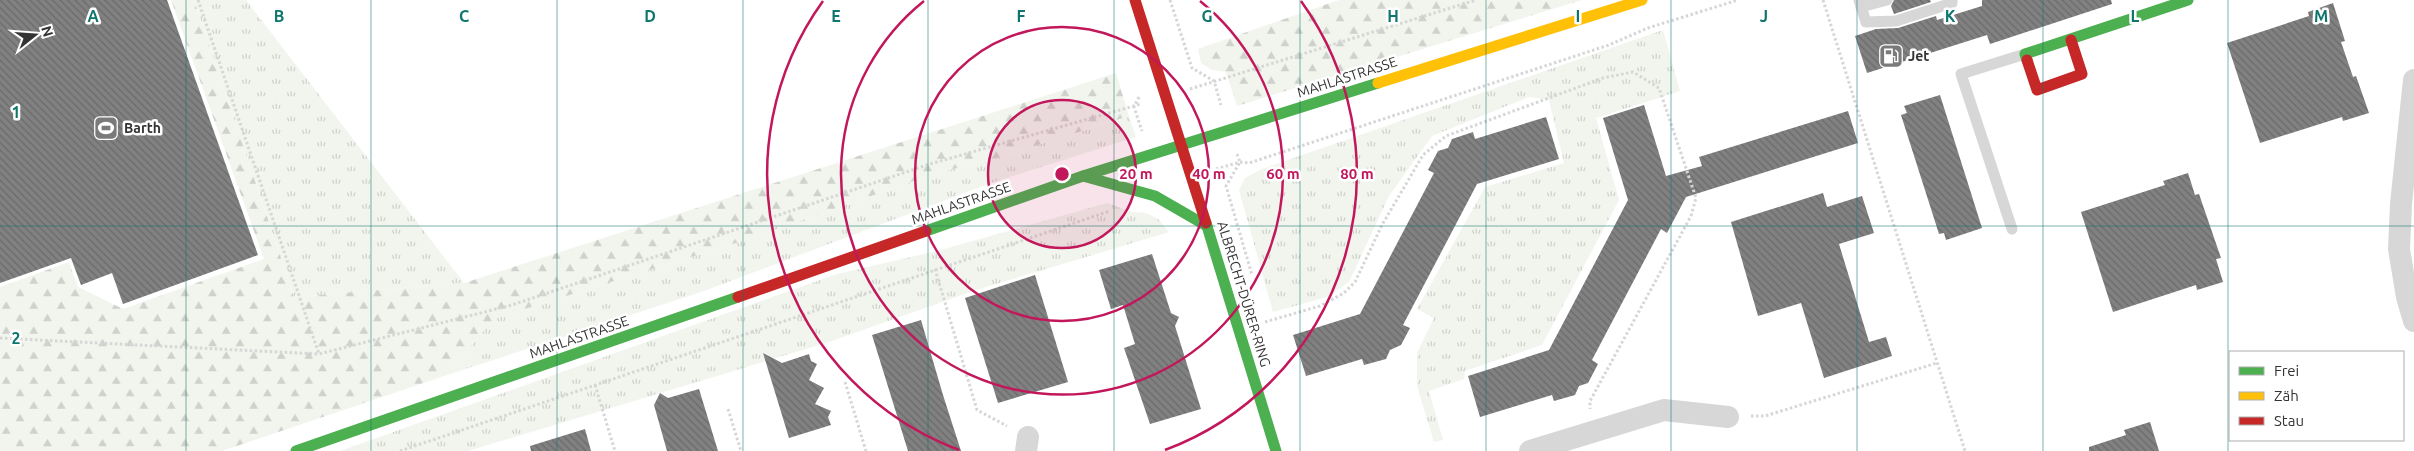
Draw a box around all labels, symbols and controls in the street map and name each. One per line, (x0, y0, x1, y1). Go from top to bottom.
text: A (87, 7, 99, 25)
text: B (274, 7, 284, 25)
text: C (459, 7, 469, 25)
text: D (644, 7, 656, 25)
text: E (831, 7, 841, 25)
text: F (1017, 7, 1026, 25)
text: G (1201, 7, 1213, 25)
text: H (1387, 7, 1399, 25)
text: I (1576, 7, 1580, 25)
text: J (1760, 7, 1768, 25)
text: K (1945, 7, 1956, 25)
text: L (2131, 7, 2140, 25)
text: M (2314, 7, 2328, 25)
north arrow (10, 10, 60, 60)
text: N (38, 24, 57, 39)
fuel station icon: Jet (1878, 43, 1904, 69)
place label: Jet (1908, 48, 1929, 64)
street label: MAHLASTRASSE (1295, 53, 1399, 101)
text: 1 (11, 103, 21, 121)
sports icon: Barth (93, 115, 119, 141)
place label: Barth (124, 120, 161, 136)
centre of rings (1053, 165, 1071, 183)
text: 20 m (1119, 165, 1153, 182)
text: 40 m (1192, 165, 1226, 182)
text: 60 m (1266, 165, 1300, 182)
text: 80 m (1340, 165, 1374, 182)
street label: MAHLASTRASSE (909, 178, 1013, 227)
street label: ALBRECHT-DÜRER-RING (1214, 219, 1275, 369)
street label: MAHLASTRASSE (527, 312, 631, 361)
text: 2 (11, 329, 21, 347)
legend (2229, 351, 2404, 441)
text: Frei (2274, 362, 2299, 379)
text: Zäh (2274, 387, 2299, 404)
text: Stau (2274, 412, 2304, 429)

